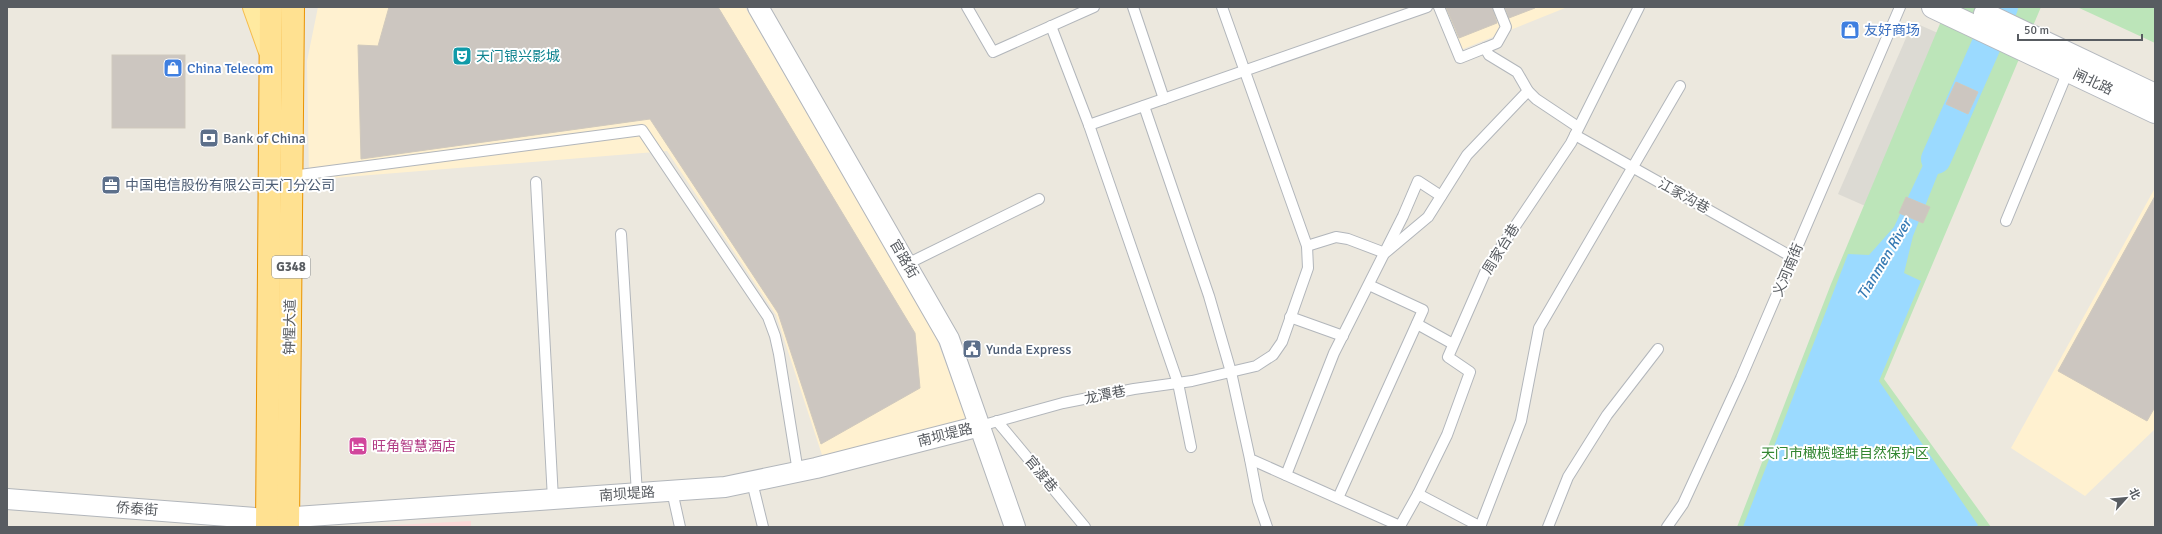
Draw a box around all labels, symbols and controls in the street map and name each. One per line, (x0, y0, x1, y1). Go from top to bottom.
scale bar (2018, 16, 2142, 42)
shop icon: 友好商场 (1839, 19, 1861, 41)
place label: 友好商场 (1864, 22, 1920, 39)
text: 50 m (2024, 23, 2049, 38)
theatre icon: 天门银兴影城 (451, 45, 473, 67)
place label: 天门银兴影城 (476, 48, 560, 65)
shop icon: China Telecom (162, 57, 184, 79)
place label: China Telecom (187, 60, 273, 77)
street label: 闸北路 (2070, 65, 2116, 99)
bank icon: Bank of China (198, 127, 220, 149)
place label: Bank of China (223, 130, 306, 147)
office icon: 中国电信股份有限公司天门分公司 (100, 174, 122, 196)
street label: 江家沟巷 (1655, 175, 1713, 217)
place label: 中国电信股份有限公司天门分公司 (125, 177, 335, 194)
water label: Tianmen River (1853, 213, 1916, 303)
street label: 周家台巷 (1479, 221, 1523, 277)
street label: 官路街 (886, 237, 922, 281)
street label: 义河南街 (1769, 241, 1807, 299)
road number: G348 (272, 256, 310, 278)
street label: 钟惺大道 (281, 299, 299, 355)
public building icon: Yunda Express (961, 338, 983, 360)
place label: Yunda Express (986, 341, 1071, 358)
street label: 龙潭巷 (1083, 382, 1127, 408)
street label: 南坝堤路 (916, 420, 974, 450)
hotel icon: 旺角智慧酒店 (347, 435, 369, 457)
place label: 旺角智慧酒店 (372, 438, 456, 455)
park label: 天门市橄榄蛏蚌自然保护区 (1761, 445, 1929, 462)
street label: 官渡巷 (1021, 452, 1061, 496)
north arrow (2106, 478, 2146, 518)
street label: 南坝堤路 (598, 484, 656, 504)
text: 北 (2126, 486, 2143, 502)
street label: 侨泰街 (115, 499, 159, 519)

